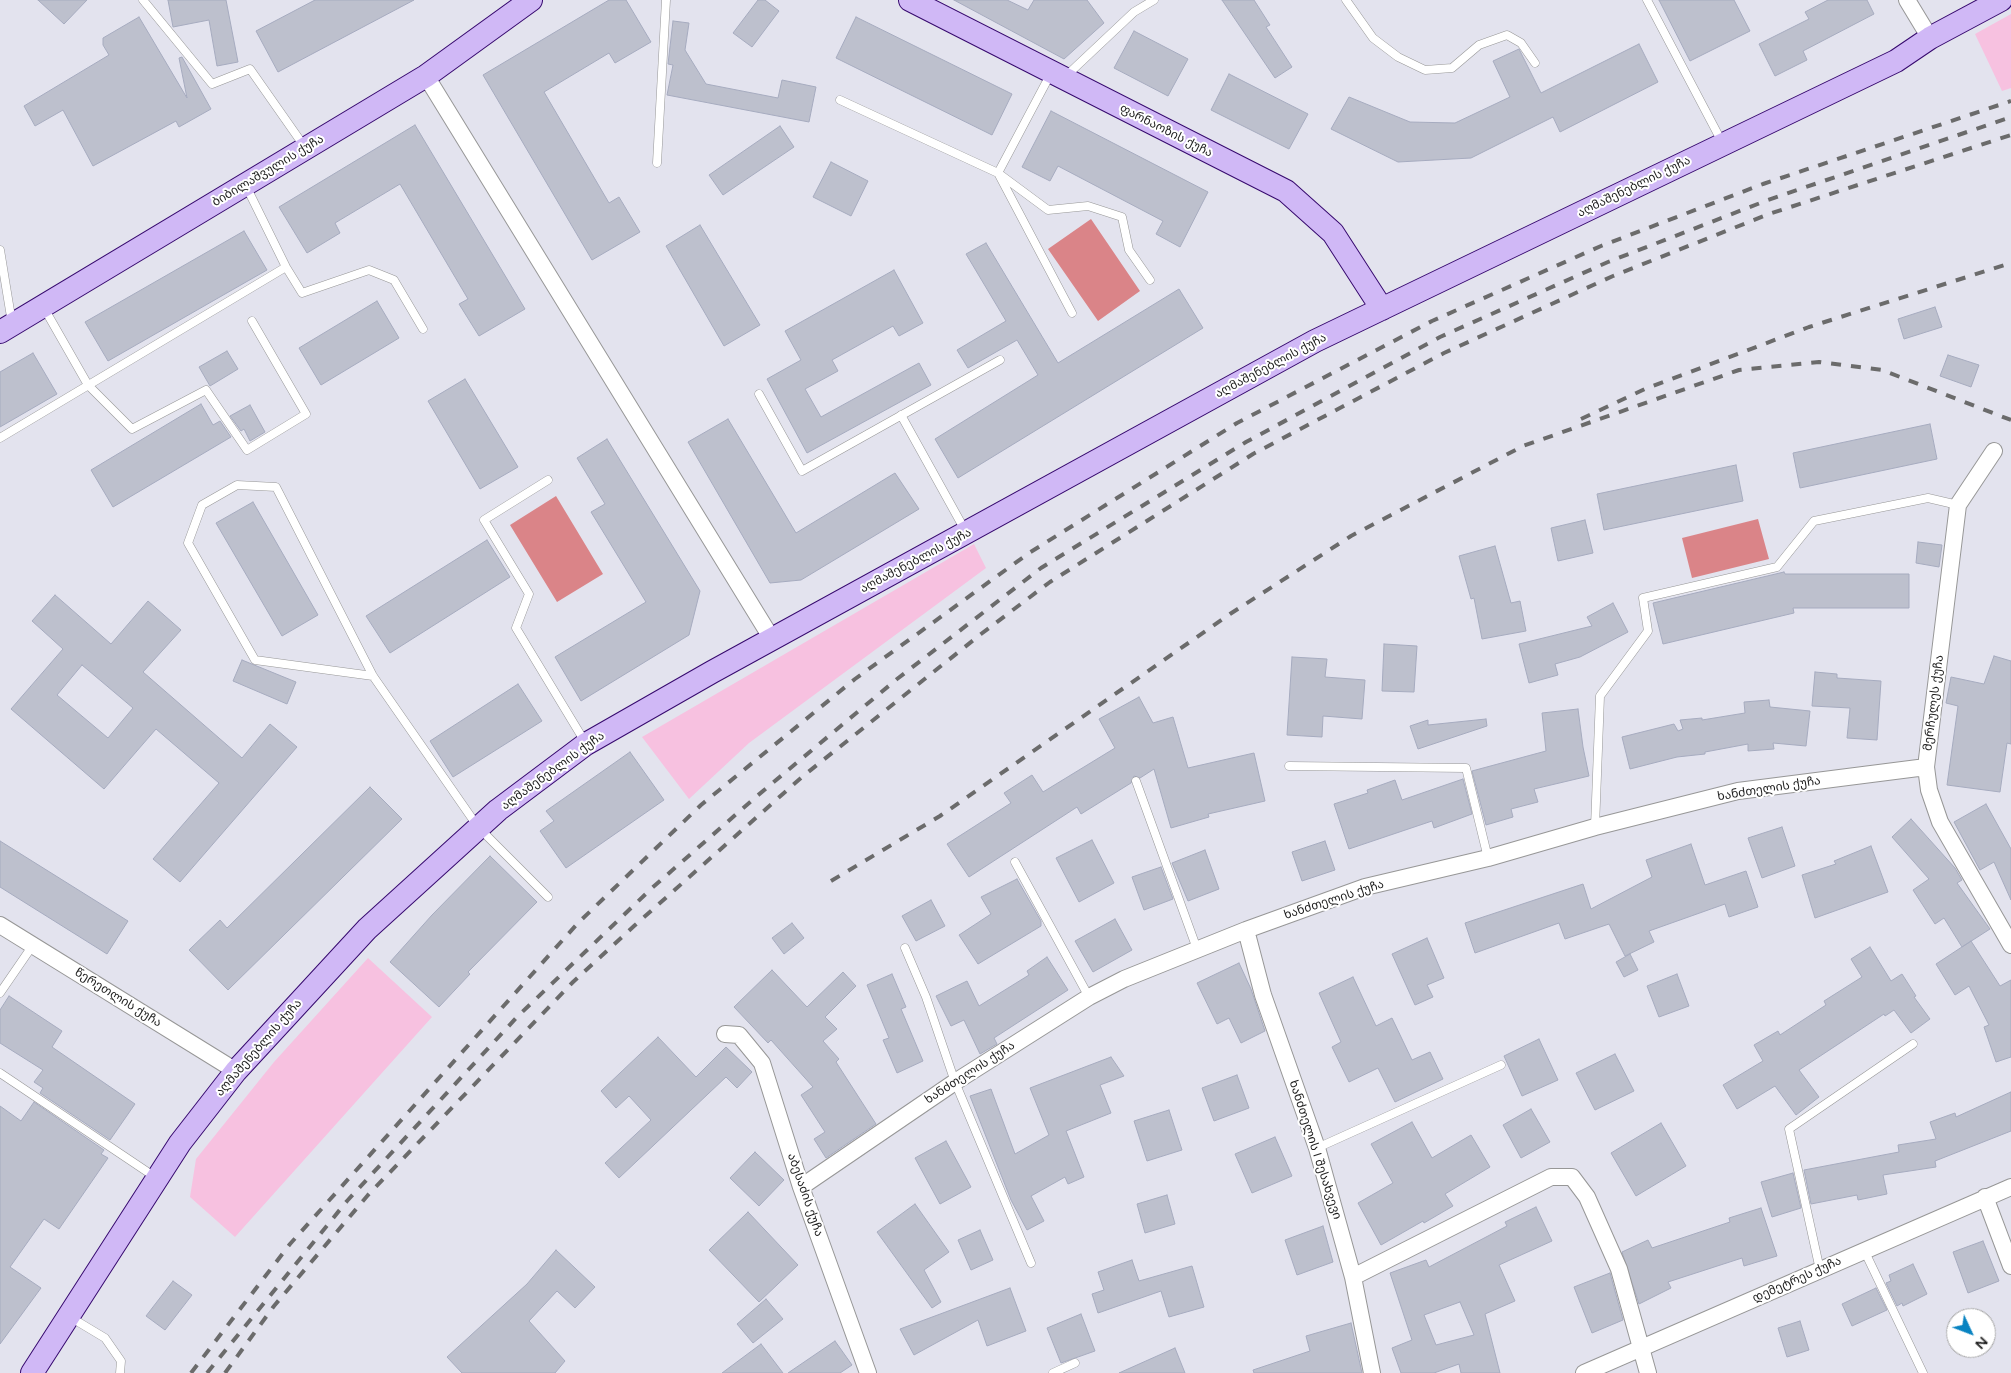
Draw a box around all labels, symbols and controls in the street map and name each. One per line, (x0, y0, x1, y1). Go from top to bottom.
street label: ფარნაოზის ქუჩა (1117, 101, 1215, 161)
street label: ბიბილაშვულის ქუჩა (210, 132, 326, 210)
street label: აღმაშენებლის ქუჩა (1575, 153, 1693, 221)
street label: აღმაშენებლის ქუჩა (1213, 331, 1329, 401)
street label: აღმაშენებლის ქუჩა (858, 526, 974, 596)
street label: მერჩულეს ქუჩა (1921, 654, 1947, 752)
street label: აღმაშენებლის ქუჩა (499, 729, 607, 813)
street label: ხანძთელის ქუჩა (1716, 774, 1822, 804)
street label: ხანძთელის ქუჩა (1282, 877, 1386, 923)
street label: წერეთლის ქუჩა (72, 966, 164, 1030)
street label: აღმაშენებლის ქუჩა (213, 997, 305, 1099)
street label: ხანძთელის ქუჩა (922, 1039, 1018, 1107)
street label: ხანძთელის I შესახვევი (1286, 1079, 1344, 1221)
street label: აბესაძის ქუჩა (784, 1151, 826, 1239)
street label: დემეტრეს ქუჩა (1750, 1254, 1844, 1306)
north arrow (1946, 1308, 1996, 1358)
text: N (1972, 1333, 1992, 1353)

